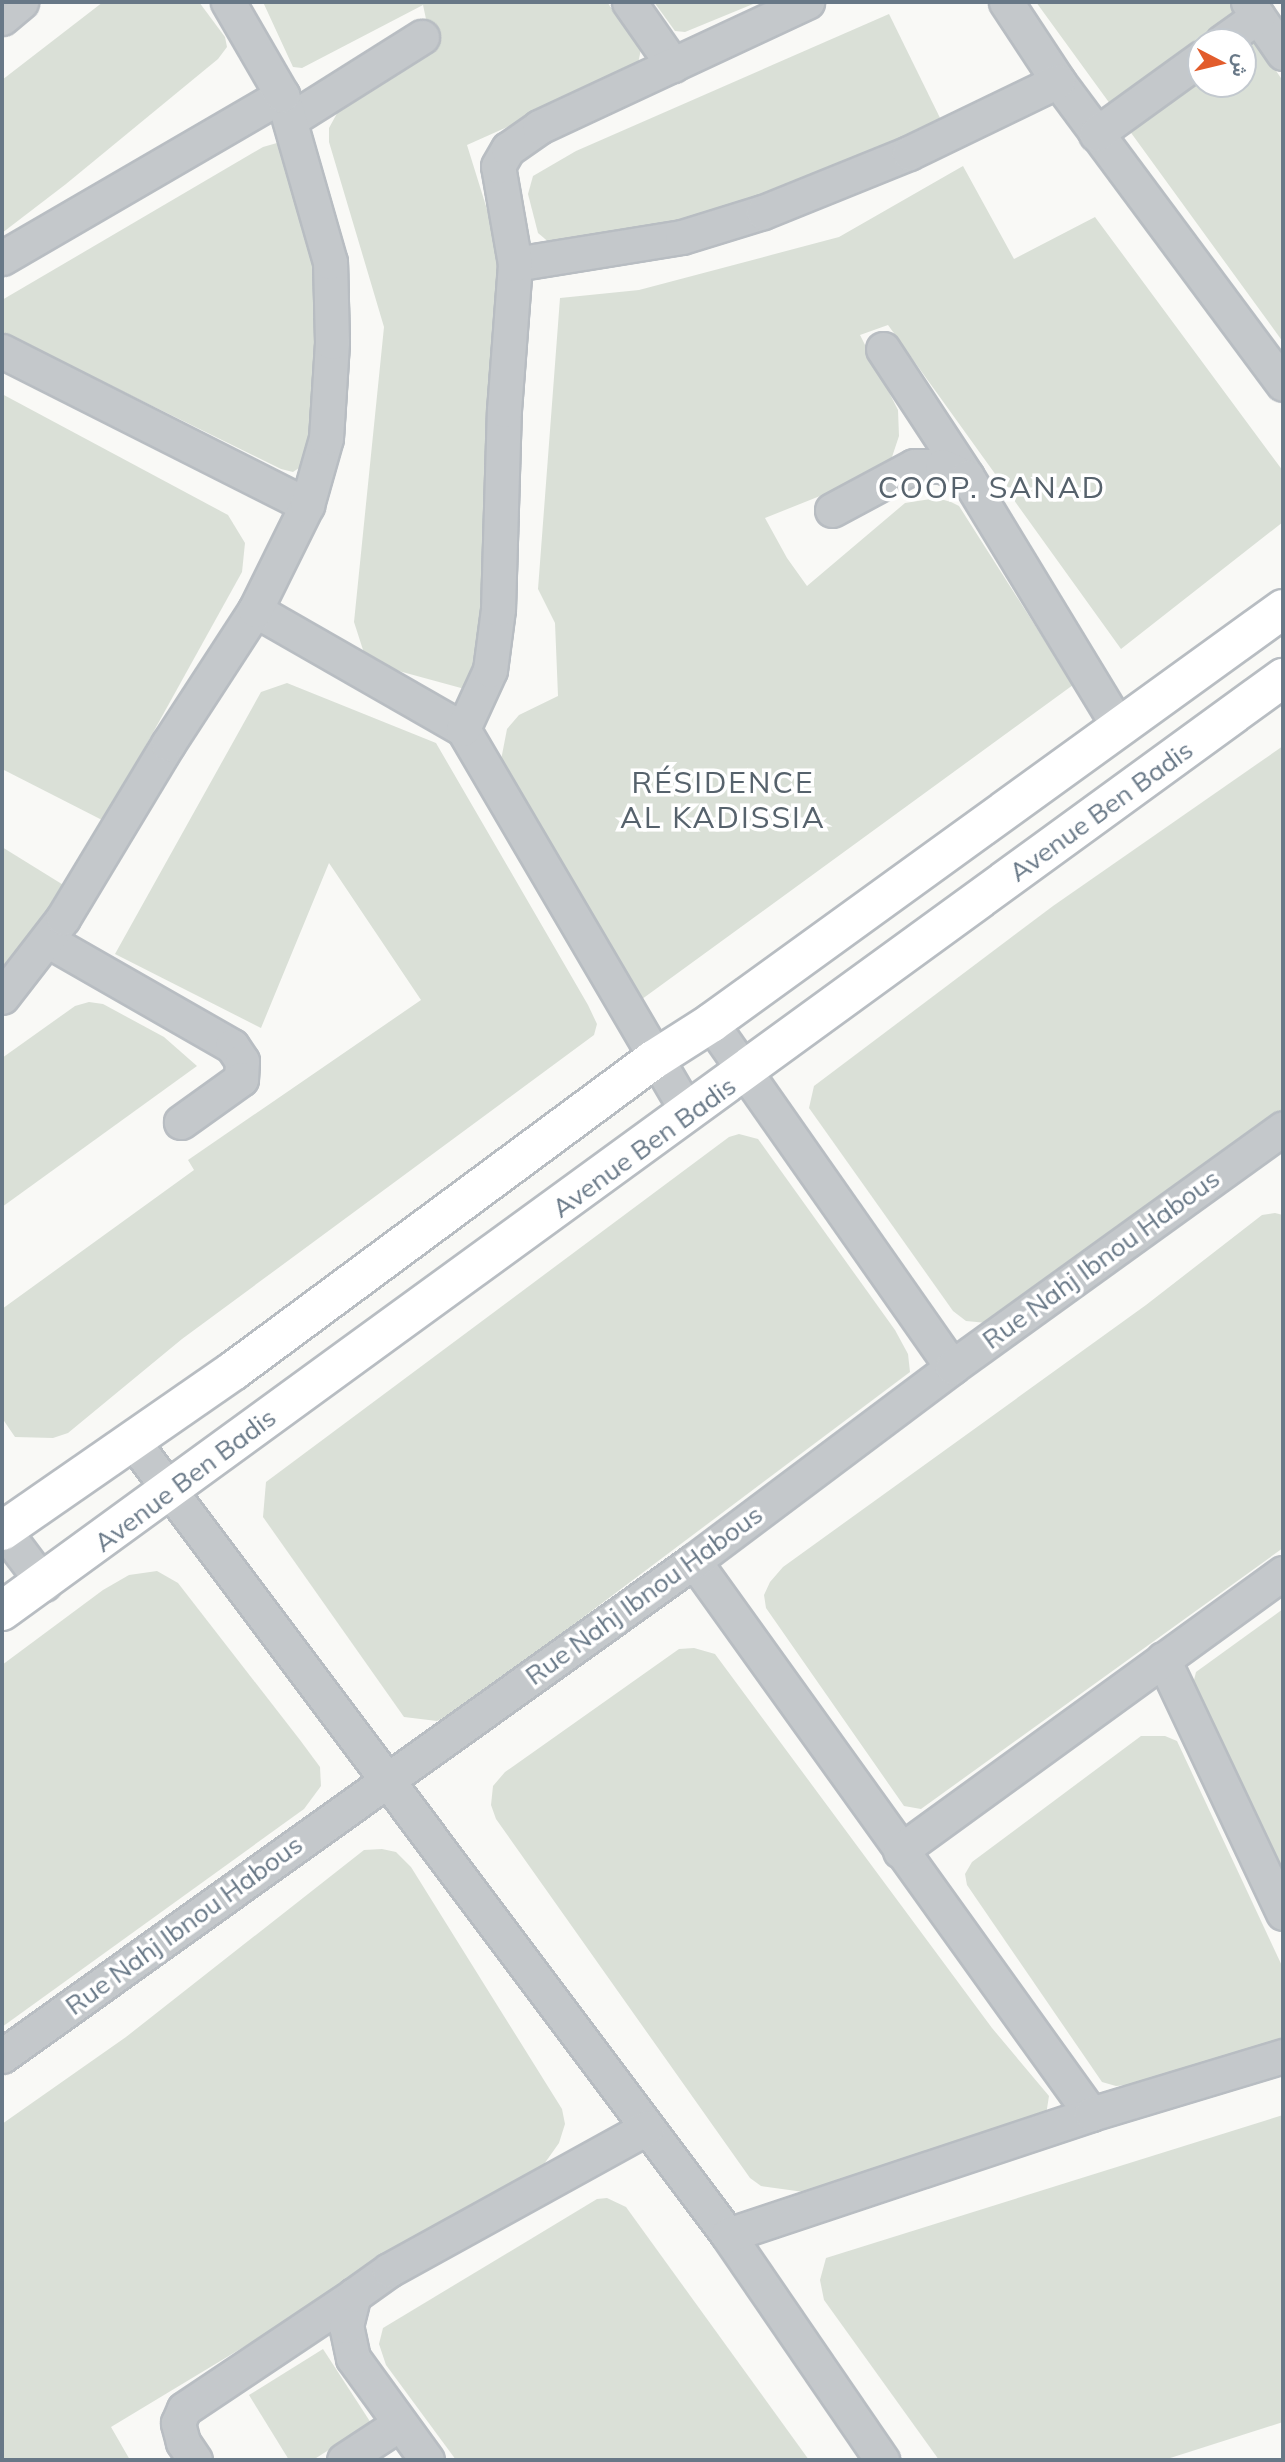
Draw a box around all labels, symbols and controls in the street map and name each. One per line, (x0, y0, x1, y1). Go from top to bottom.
north arrow (1187, 28, 1257, 98)
text: ش (1228, 53, 1254, 78)
district label: COOP. SANAD (879, 469, 1105, 505)
street label: Avenue Ben Badis (1003, 734, 1199, 888)
district label: RÉSIDENCE AL KADISSIA (621, 764, 825, 834)
street label: Avenue Ben Badis (546, 1070, 742, 1224)
street label: Rue Nahj Ibnou Habous (976, 1163, 1226, 1355)
street label: Avenue Ben Badis (88, 1402, 282, 1558)
street label: Rue Nahj Ibnou Habous (519, 1499, 769, 1691)
street label: Rue Nahj Ibnou Habous (59, 1829, 309, 2021)

